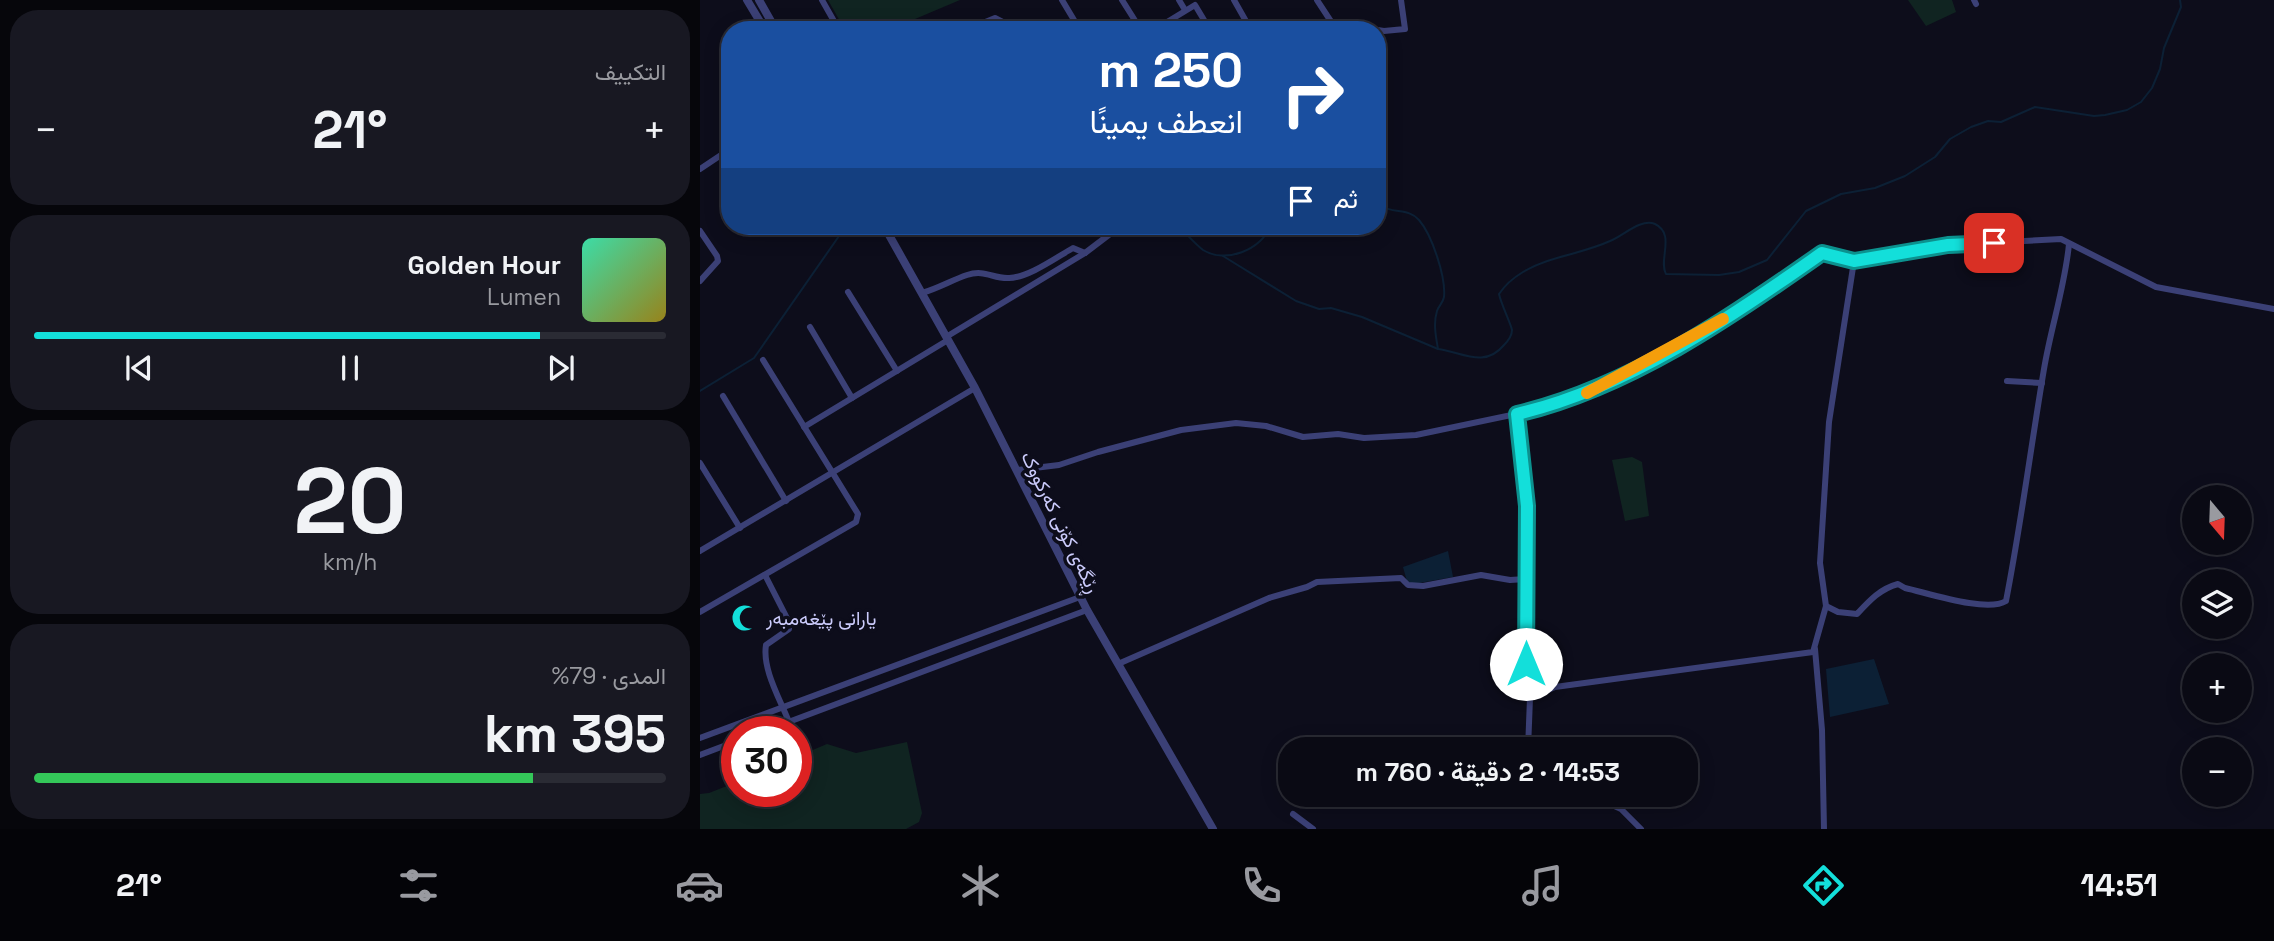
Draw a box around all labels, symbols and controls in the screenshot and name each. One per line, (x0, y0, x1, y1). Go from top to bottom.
text: 250 m (1098, 39, 1243, 101)
icon: right (1267, 49, 1358, 140)
text: التكييف (595, 57, 666, 87)
text: 21° (313, 97, 387, 163)
text: انعطف يمينًا (1090, 102, 1243, 142)
text: − (34, 106, 58, 154)
text: + (642, 106, 666, 154)
icon: arrive (1282, 182, 1320, 220)
text: ثم (1334, 182, 1358, 216)
pin (1964, 213, 2024, 273)
icon: arrive (1975, 224, 2013, 262)
text: Golden Hour (407, 248, 561, 282)
text: Lumen (487, 282, 561, 312)
icon: previous (120, 349, 158, 387)
icon: pause (331, 349, 369, 387)
icon: next (542, 349, 580, 387)
text: 20 (293, 443, 407, 560)
street label: ڕێگەی کۆنی کەرکووک (1013, 447, 1106, 599)
north arrow (2182, 485, 2252, 555)
map controls (2182, 485, 2252, 807)
text: km/h (323, 547, 377, 577)
button: layers (2182, 569, 2252, 639)
mosque icon: یارانی پێغەمبەر (730, 603, 760, 633)
place label: یارانی پێغەمبەر (765, 606, 876, 632)
position arrow (1489, 627, 1563, 701)
button: + (2182, 653, 2252, 723)
text: المدى · 79% (551, 661, 666, 691)
text: 395 km (484, 701, 666, 767)
speed limit sign: 30 (721, 716, 812, 807)
button: − (2182, 737, 2252, 807)
text: 14:53 · 2 دقيقة · 760 m (1356, 755, 1620, 789)
icon: filters (394, 861, 443, 910)
icon: car (675, 861, 724, 910)
icon: climate (956, 861, 1005, 910)
icon: phone (1237, 861, 1286, 910)
icon: music (1518, 861, 1567, 910)
icon: directions (1799, 861, 1848, 910)
text: 21° (116, 865, 162, 905)
text: 14:51 (2081, 865, 2158, 905)

